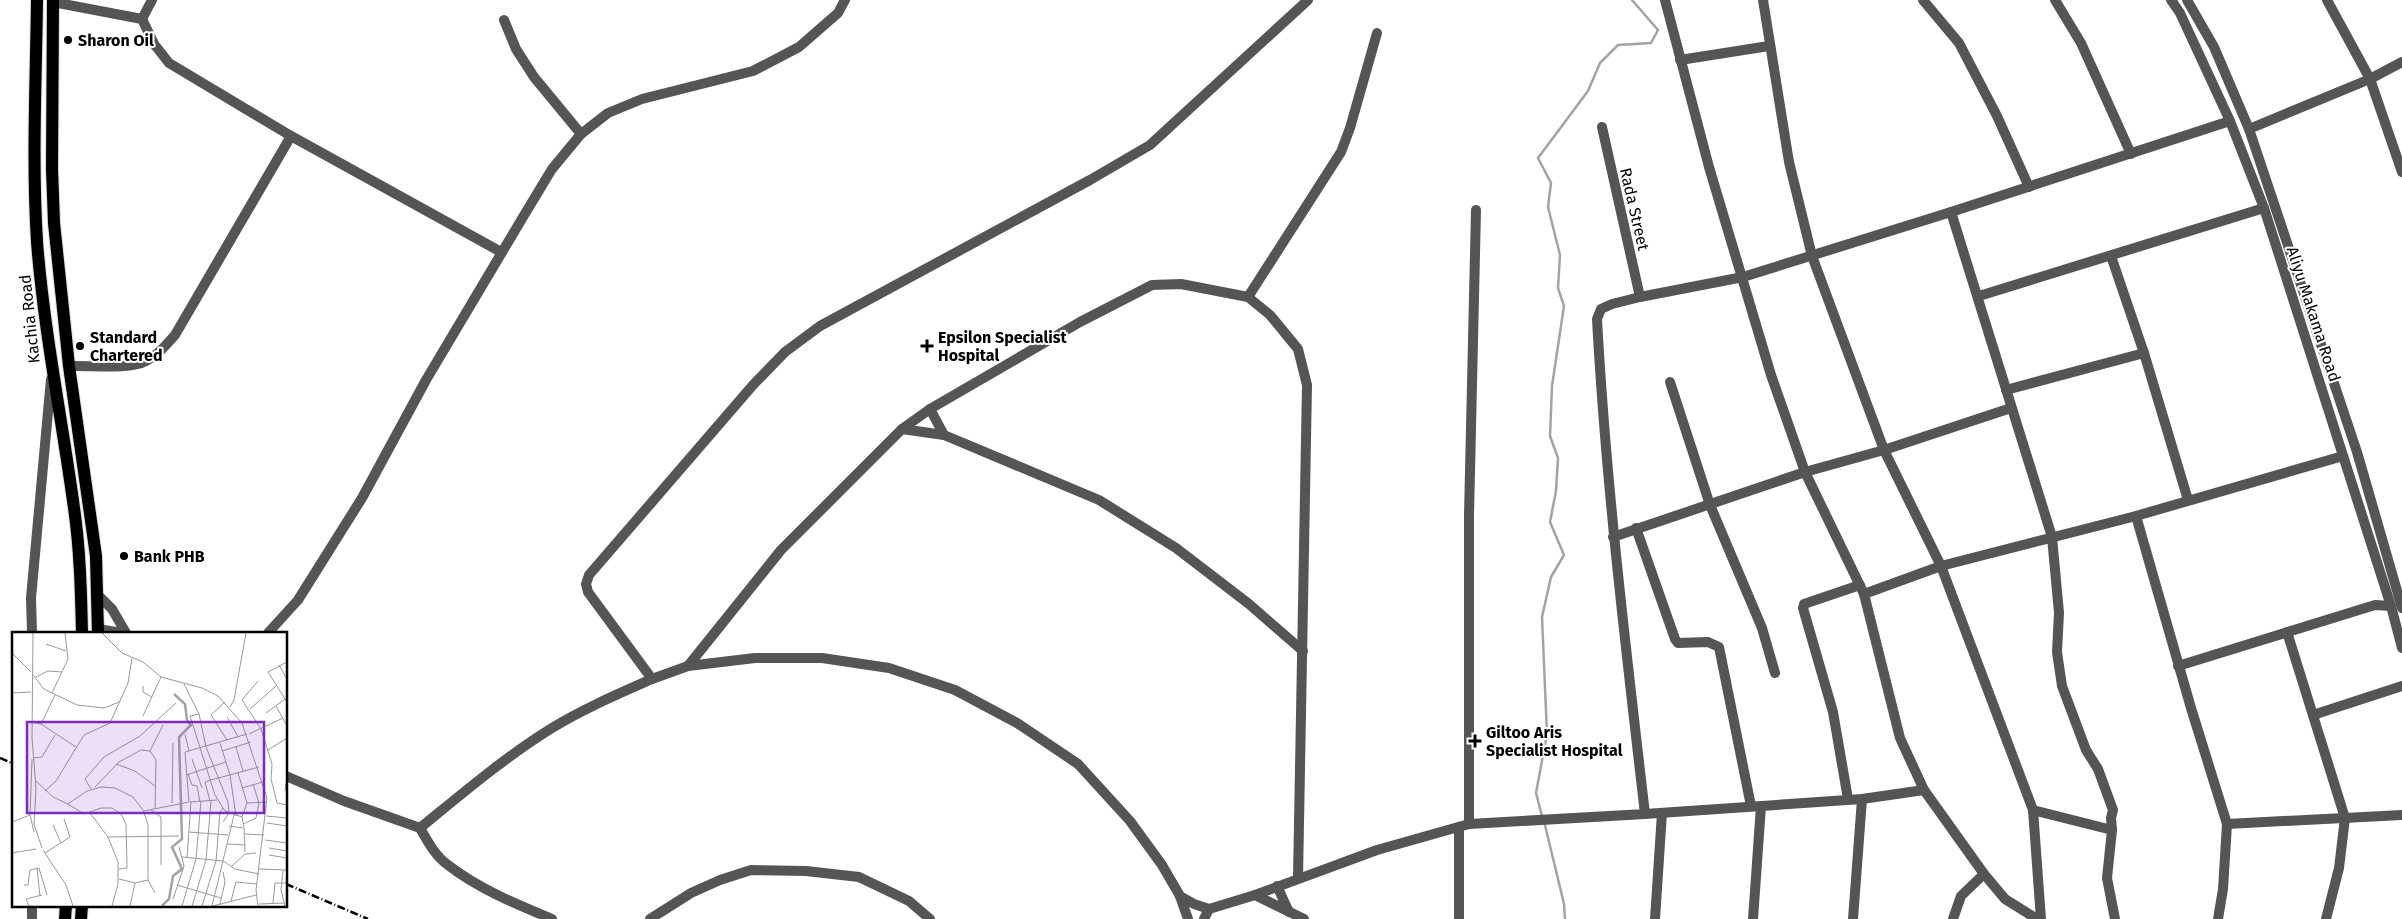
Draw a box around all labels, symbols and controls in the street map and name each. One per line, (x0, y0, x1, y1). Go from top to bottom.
place label: Sharon Oil (78, 31, 154, 50)
marker: Sharon Oil (62, 34, 74, 46)
street label: Rada Street (1616, 166, 1653, 252)
street label: Aliyu Makama Road (2283, 244, 2344, 384)
street label: Kachia Road (15, 273, 44, 364)
place label: Standard Chartered (90, 328, 163, 365)
place label: Epsilon Specialist Hospital (938, 328, 1067, 365)
marker: Epsilon Specialist Hospital (920, 339, 934, 353)
marker: Standard Chartered (74, 340, 86, 352)
place label: Bank PHB (134, 547, 205, 566)
marker: Bank PHB (118, 550, 130, 562)
inset map (12, 632, 288, 906)
place label: Giltoo Aris Specialist Hospital (1486, 723, 1623, 760)
marker: Giltoo Aris Specialist Hospital (1468, 734, 1482, 748)

